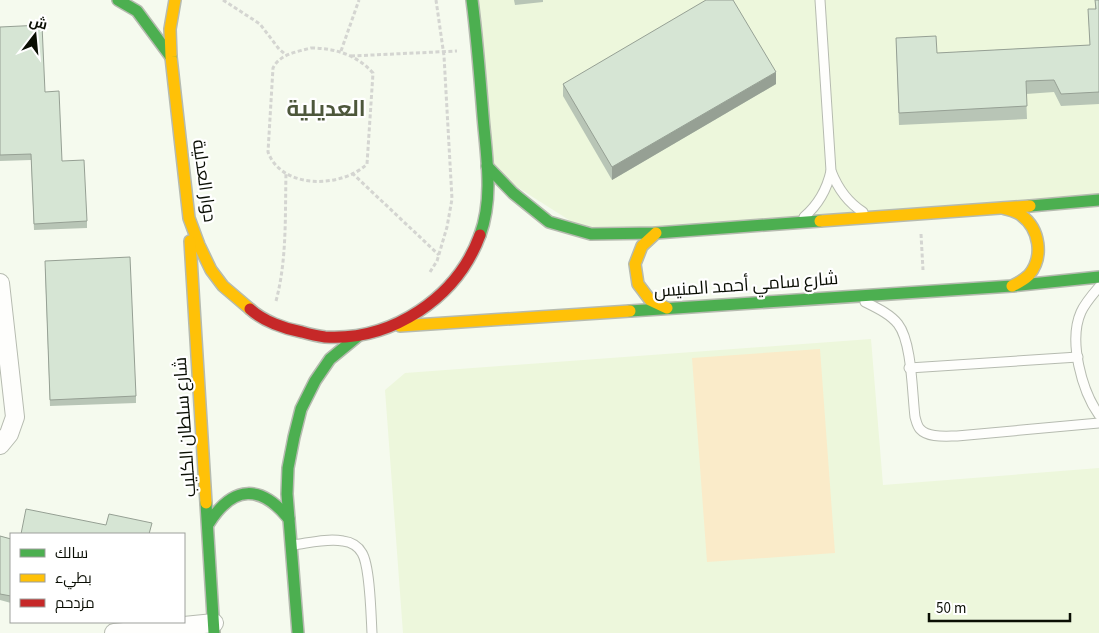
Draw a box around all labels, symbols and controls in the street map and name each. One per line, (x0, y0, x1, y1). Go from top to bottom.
north arrow (10, 10, 60, 60)
text: ش (27, 11, 50, 36)
district label: العديلية (286, 93, 366, 125)
street label: دوار العدلية (186, 138, 222, 224)
street label: شارع سامي أحمد المنيس (653, 266, 839, 305)
street label: شارع سلطان الكليب (168, 356, 202, 498)
legend (10, 533, 185, 623)
text: سالك (55, 543, 88, 564)
text: بطيء (55, 568, 92, 590)
scale bar (929, 590, 1070, 622)
text: مزدحم (55, 593, 95, 614)
text: 50 m (936, 598, 966, 619)

